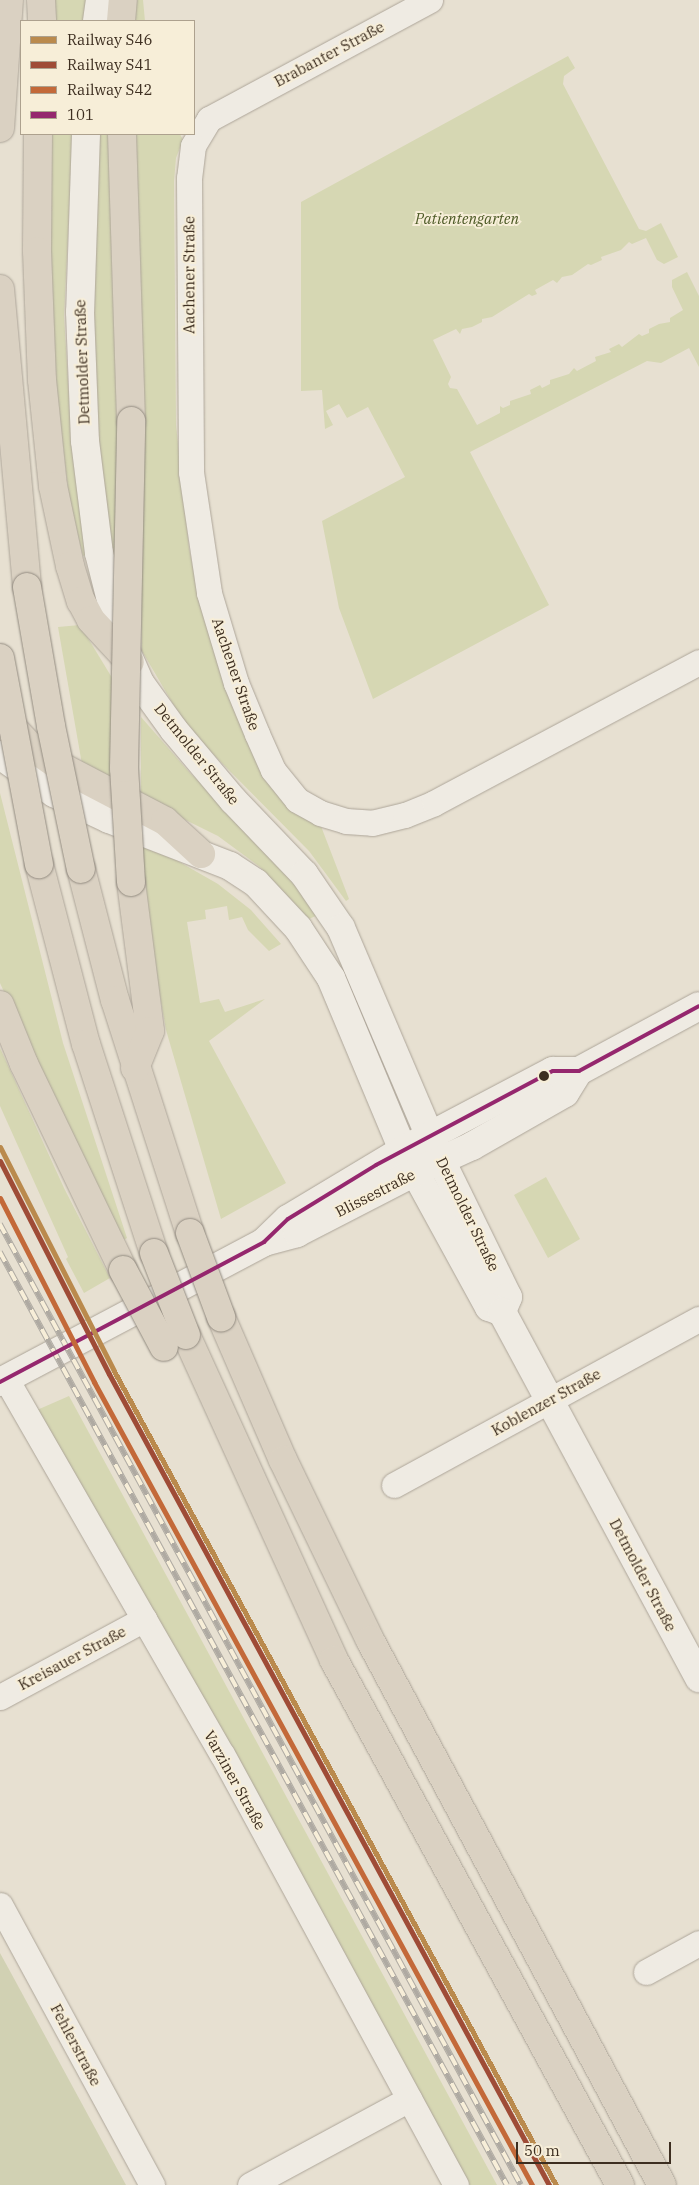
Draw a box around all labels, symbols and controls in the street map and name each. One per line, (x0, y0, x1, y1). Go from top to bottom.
street label: Brabanter Straße (271, 17, 387, 91)
legend (20, 20, 195, 135)
text: Railway S46 (67, 30, 152, 49)
text: Railway S41 (67, 55, 152, 74)
text: Railway S42 (67, 80, 152, 99)
text: 101 (67, 105, 94, 124)
park label: Patientengarten (415, 210, 519, 228)
street label: Aachener Straße (180, 216, 198, 334)
street label: Detmolder Straße (71, 299, 93, 425)
street label: Aachener Straße (208, 615, 264, 733)
street label: Detmolder Straße (151, 700, 243, 808)
unlabelled marker (539, 1071, 549, 1081)
street label: Detmolder Straße (432, 1154, 504, 1274)
street label: Blissestraße (332, 1165, 418, 1221)
street label: Koblenzer Straße (488, 1365, 604, 1439)
street label: Detmolder Straße (606, 1516, 680, 1634)
street label: Kreisauer Straße (15, 1622, 129, 1694)
street label: Varziner Straße (200, 1727, 270, 1833)
street label: Fehlerstraße (47, 2001, 105, 2089)
scale bar (519, 2132, 674, 2164)
text: 50 m (524, 2141, 560, 2160)

